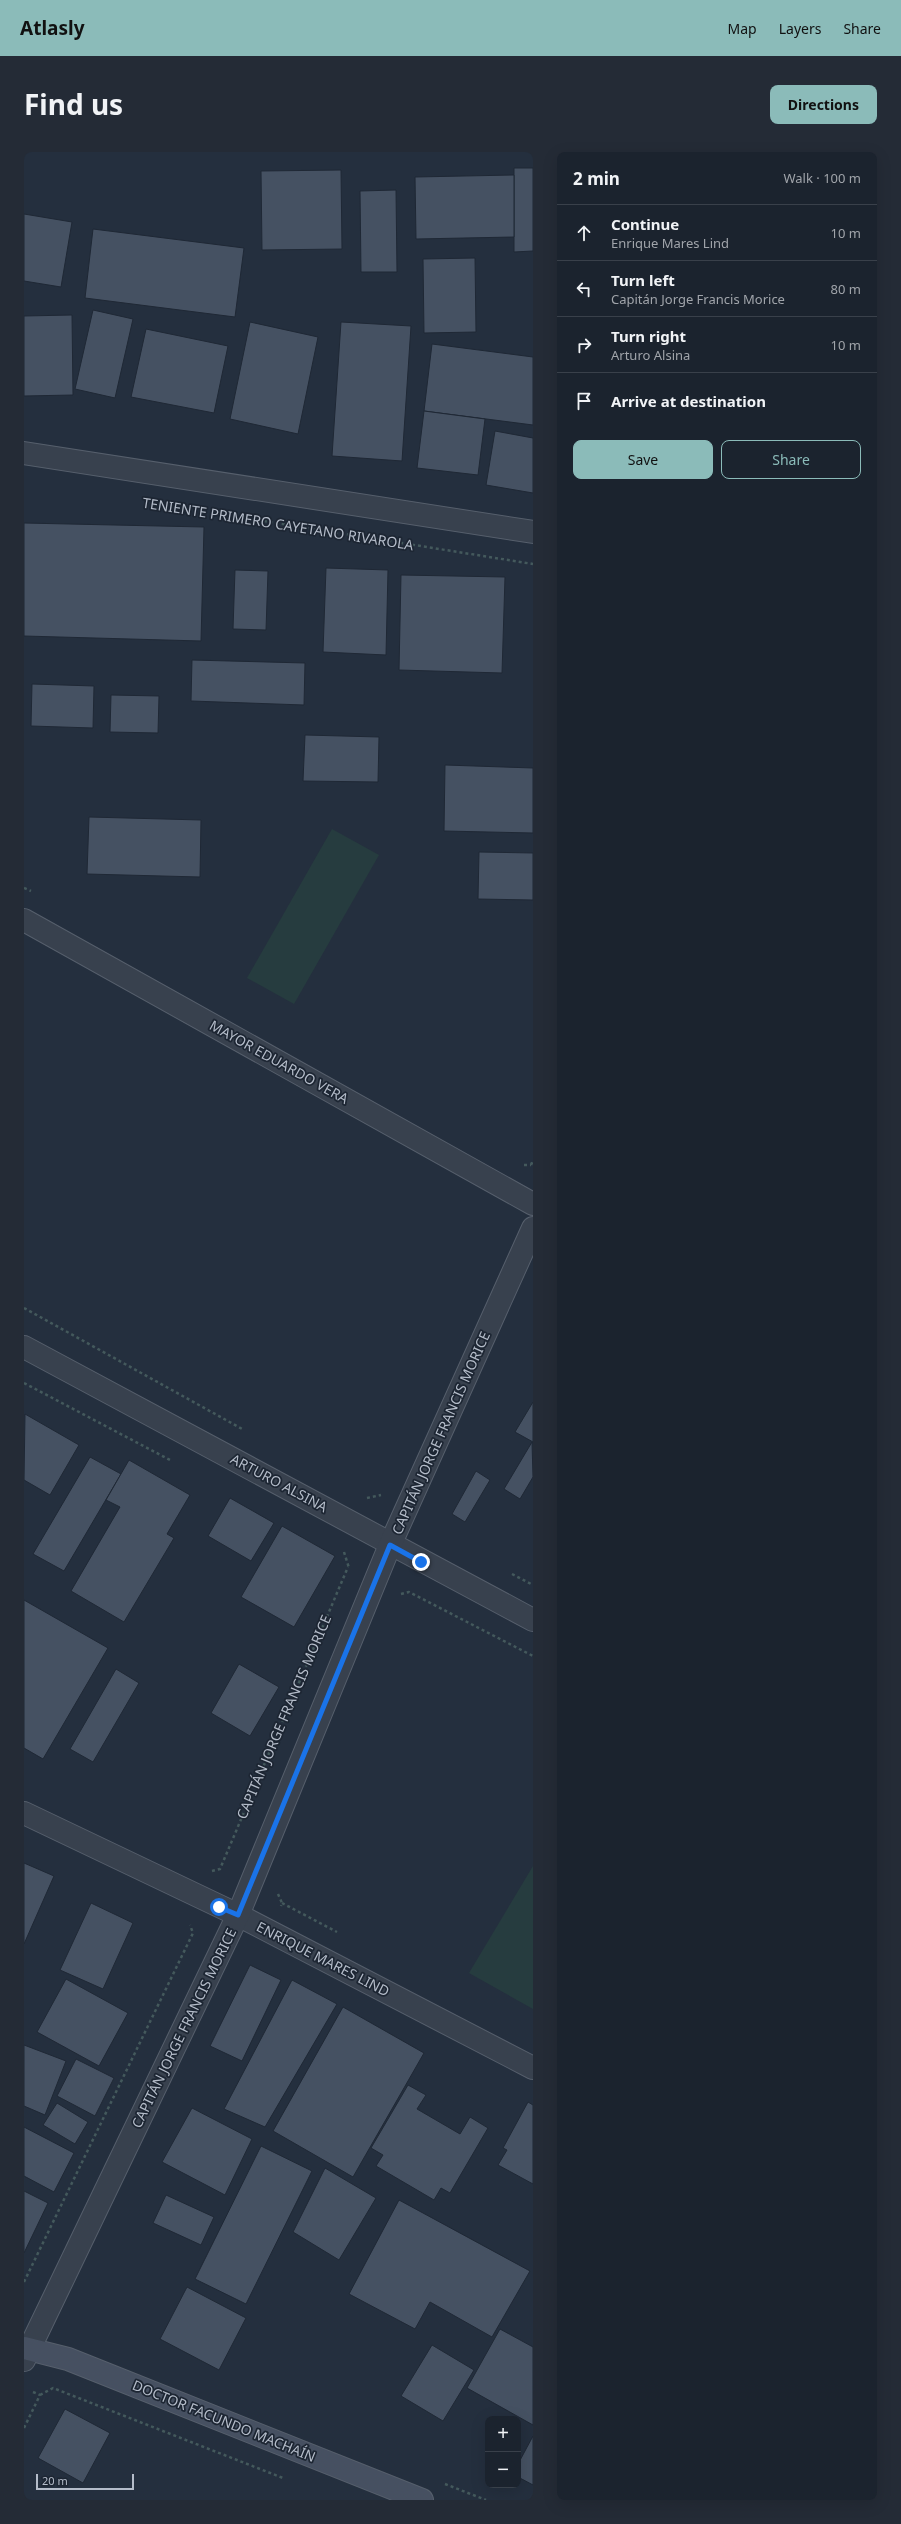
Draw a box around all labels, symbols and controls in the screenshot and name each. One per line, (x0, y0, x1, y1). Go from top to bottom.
text: Atlasly (20, 15, 85, 41)
text: Map (728, 19, 757, 38)
text: Layers (779, 19, 821, 38)
text: Share (843, 19, 881, 38)
text: Find us (24, 85, 123, 123)
button: Directions (770, 85, 877, 124)
text: 2 min (573, 167, 620, 190)
text: Walk · 100 m (783, 169, 861, 187)
text: Continue (611, 214, 679, 234)
icon: ahead (573, 222, 595, 244)
text: 10 m (831, 224, 861, 242)
text: Enrique Mares Lind (611, 234, 729, 252)
text: Turn left (611, 270, 675, 290)
icon: left (573, 278, 595, 300)
text: 80 m (831, 280, 861, 298)
text: Capitán Jorge Francis Morice (611, 290, 785, 308)
text: Turn right (611, 326, 686, 346)
icon: right (573, 334, 595, 356)
text: 10 m (831, 336, 861, 354)
text: Arturo Alsina (611, 346, 690, 364)
icon: arrive (573, 390, 595, 412)
text: Arrive at destination (611, 391, 766, 411)
button: Save (573, 440, 713, 479)
button: Share (721, 440, 861, 479)
street label: TENIENTE PRIMERO CAYETANO RIVAROLA (141, 493, 415, 554)
street label: MAYOR EDUARDO VERA (206, 1015, 352, 1108)
street label: CAPITÁN JORGE FRANCIS MORICE (387, 1328, 494, 1537)
street label: ARTURO ALSINA (227, 1449, 331, 1516)
route end (412, 1553, 430, 1571)
street label: CAPITÁN JORGE FRANCIS MORICE (232, 1612, 335, 1822)
route start (210, 1898, 228, 1916)
street label: ENRIQUE MARES LIND (253, 1917, 393, 2000)
street label: CAPITÁN JORGE FRANCIS MORICE (127, 1925, 240, 2131)
street label: DOCTOR FACUNDO MACHAÍN (130, 2375, 319, 2466)
map controls (485, 2416, 521, 2488)
button: + (485, 2416, 521, 2452)
button: − (485, 2452, 521, 2488)
scale bar (36, 2472, 134, 2491)
text: 20 m (42, 2473, 68, 2488)

